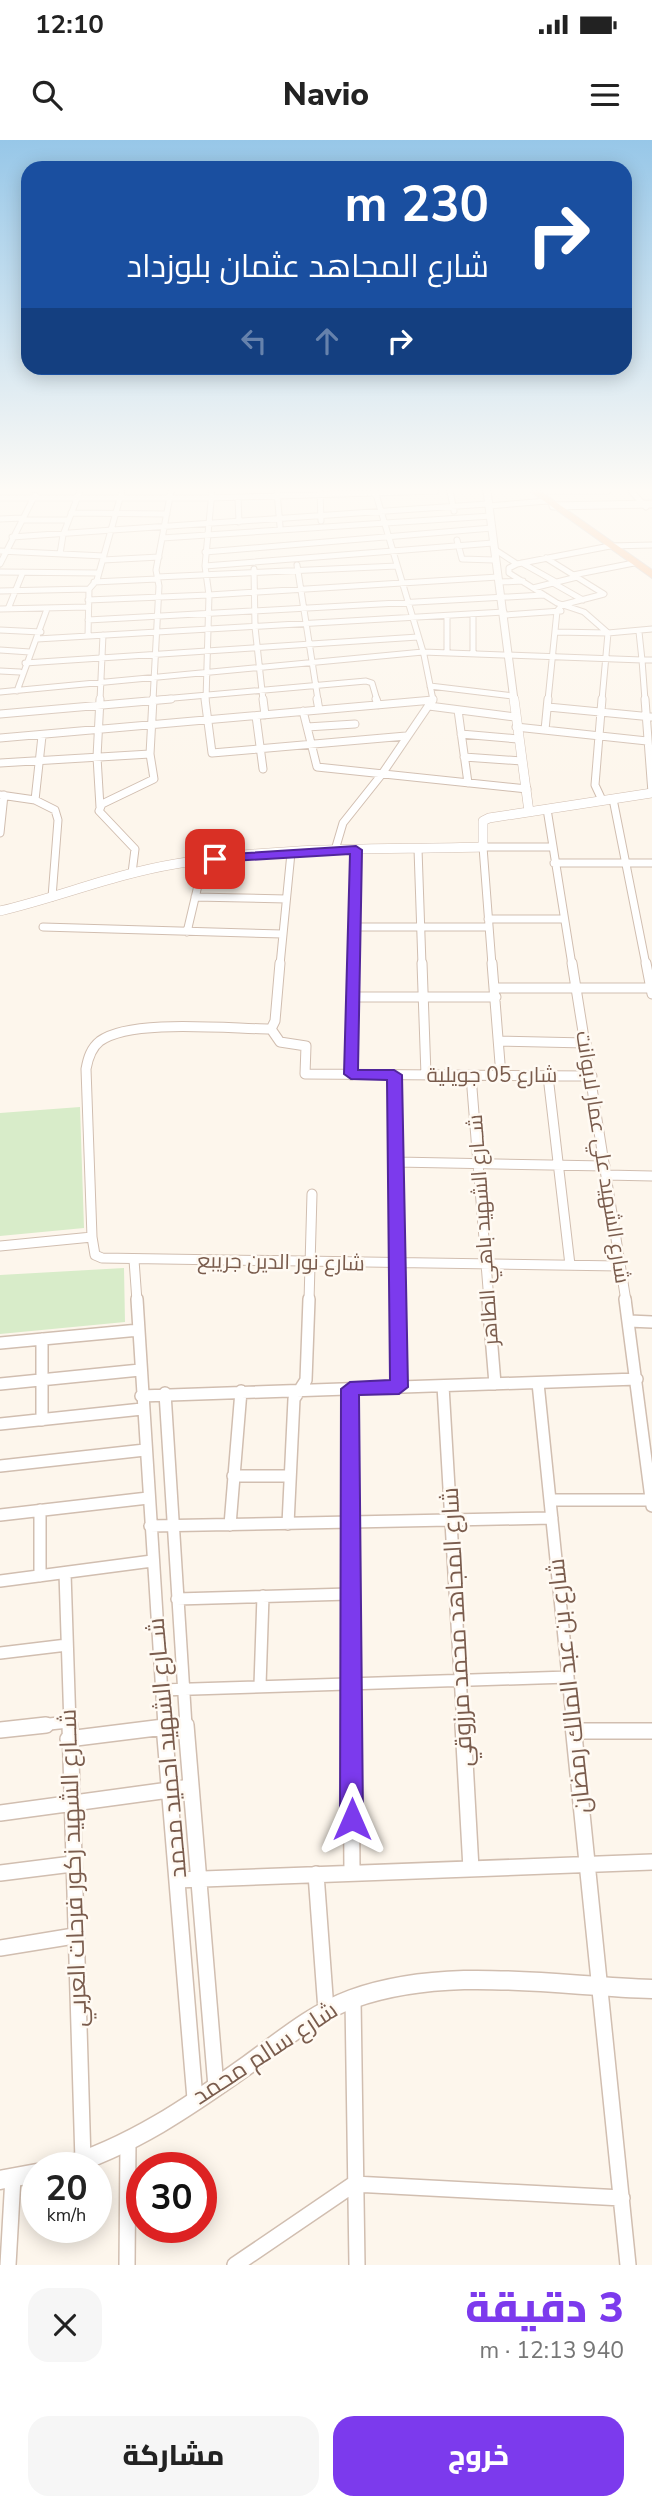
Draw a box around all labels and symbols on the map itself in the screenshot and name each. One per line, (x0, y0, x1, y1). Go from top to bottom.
pin (185, 829, 245, 889)
street label: شارع الشهيد علي عمار لابوانت (567, 1029, 637, 1286)
street label: شارع 05 جويلية (427, 1061, 557, 1089)
street label: شــارع الشهيد باهي الطاهر (461, 1113, 507, 1347)
street label: شارع نور الدين جريبع (197, 1247, 365, 1277)
street label: شارع المجاهد محمد مرزوقي (434, 1486, 483, 1767)
street label: شارع بن عبد المالك رمضان (540, 1557, 598, 1815)
street label: شــارع الشهيد احميد محمد (140, 1616, 194, 1880)
street label: شــارع الشهيد زكور فرحات العربي (51, 1708, 98, 2028)
position arrow (315, 1782, 389, 1856)
street label: شارع سالم محمد (186, 1994, 344, 2112)
speed limit sign: 30 (126, 2152, 217, 2243)

